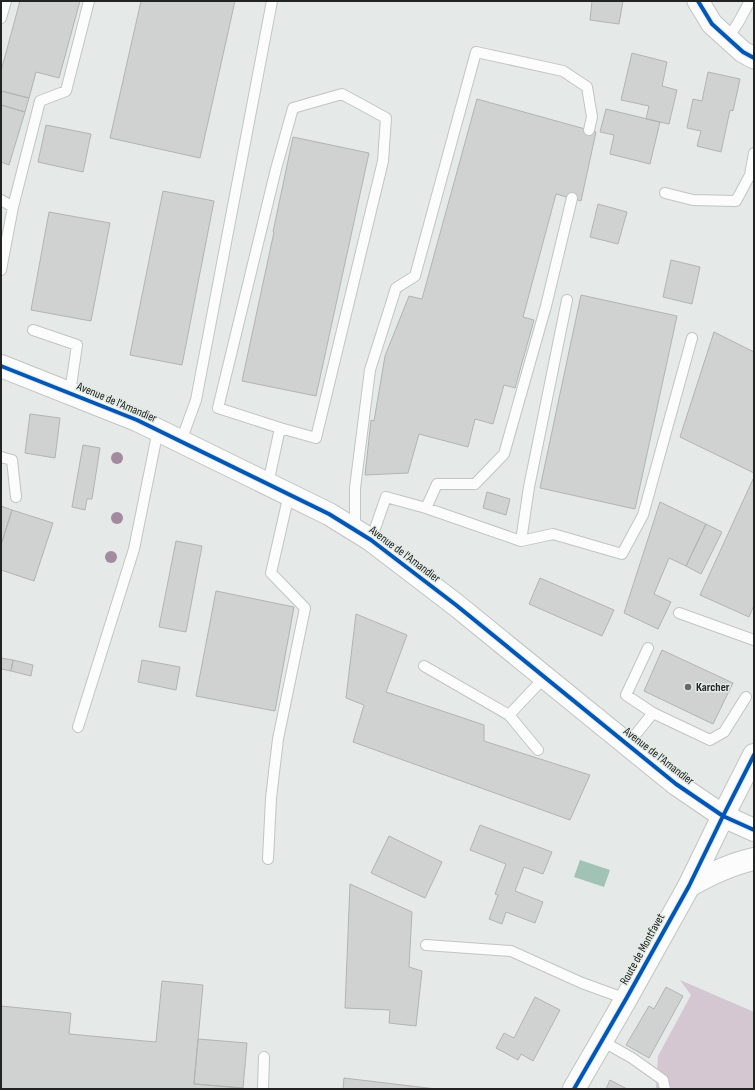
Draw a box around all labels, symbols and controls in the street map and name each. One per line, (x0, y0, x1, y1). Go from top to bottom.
street label: Avenue de l'Amandier (74, 378, 160, 426)
street label: Avenue de l'Amandier (365, 522, 444, 586)
place label: Karcher (696, 680, 730, 695)
marker: Karcher (683, 682, 693, 692)
street label: Avenue de l'Amandier (620, 724, 697, 789)
street label: Route de Montfavet (617, 911, 668, 988)

